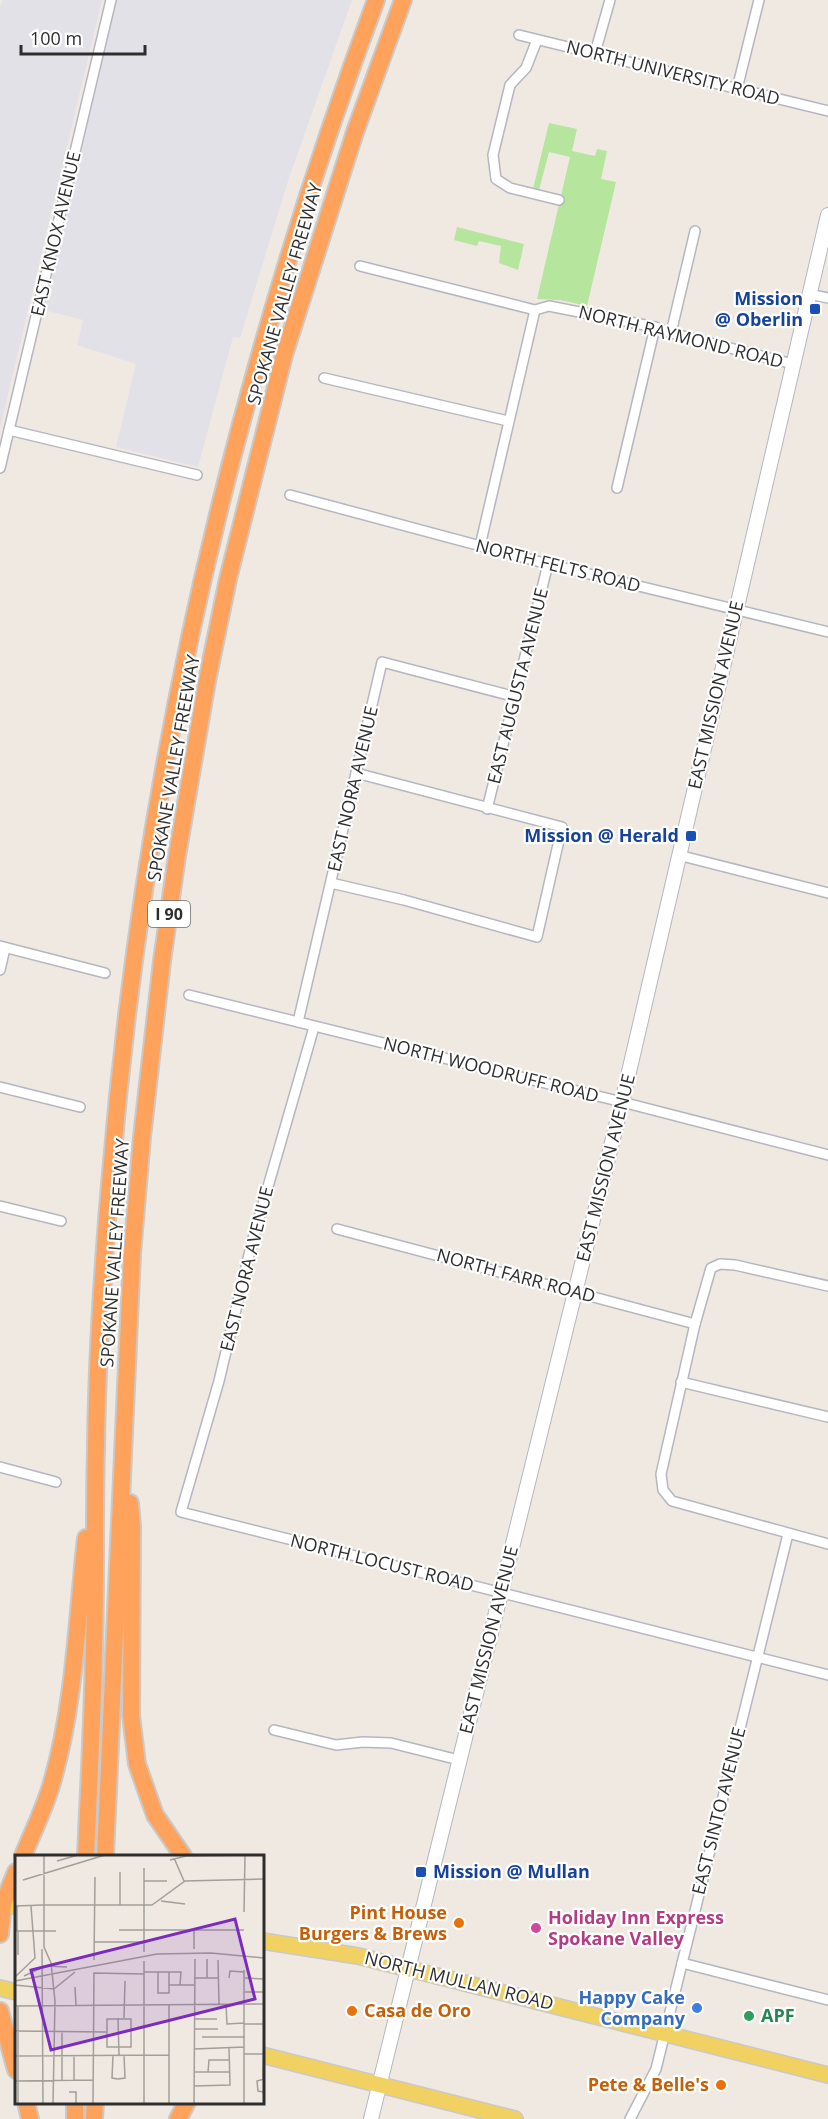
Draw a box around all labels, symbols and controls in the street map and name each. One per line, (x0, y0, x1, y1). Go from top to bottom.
scale bar (21, 18, 146, 56)
text: 100 m (30, 26, 82, 50)
street label: NORTH UNIVERSITY ROAD (564, 34, 782, 110)
street label: EAST KNOX AVENUE (24, 149, 86, 318)
street label: SPOKANE VALLEY FREEWAY (241, 179, 327, 407)
place label: Mission @ Oberlin (715, 286, 803, 331)
street label: NORTH RAYMOND ROAD (576, 299, 786, 373)
marker: Mission @ Oberlin (808, 302, 822, 316)
street label: NORTH FELTS ROAD (473, 533, 643, 597)
street label: EAST AUGUSTA AVENUE (481, 585, 553, 786)
street label: EAST MISSION AVENUE (682, 598, 748, 791)
street label: SPOKANE VALLEY FREEWAY (141, 652, 205, 883)
street label: EAST NORA AVENUE (321, 704, 383, 874)
place label: Mission @ Herald (524, 823, 679, 847)
marker: Mission @ Herald (684, 829, 698, 843)
road number: I 90 (148, 901, 190, 927)
street label: NORTH WOODRUFF ROAD (381, 1031, 601, 1107)
street label: EAST MISSION AVENUE (570, 1071, 640, 1264)
street label: SPOKANE VALLEY FREEWAY (94, 1137, 134, 1368)
street label: EAST NORA AVENUE (214, 1184, 278, 1354)
street label: NORTH FARR ROAD (434, 1242, 598, 1308)
street label: NORTH LOCUST ROAD (288, 1528, 477, 1596)
street label: EAST MISSION AVENUE (453, 1543, 523, 1736)
street label: EAST SINTO AVENUE (686, 1725, 750, 1897)
inset map (15, 1855, 264, 2104)
place label: Mission @ Mullan (433, 1859, 590, 1883)
marker: Mission @ Mullan (414, 1865, 428, 1879)
place label: Pint House Burgers & Brews (299, 1900, 447, 1945)
place label: Holiday Inn Express Spokane Valley (548, 1905, 724, 1950)
marker: Pint House Burgers & Brews (452, 1916, 466, 1930)
marker: Holiday Inn Express Spokane Valley (529, 1921, 543, 1935)
street label: NORTH MULLAN ROAD (362, 1945, 556, 2015)
place label: Happy Cake Company (579, 1985, 686, 2030)
place label: Casa de Oro (364, 1998, 471, 2022)
marker: Happy Cake Company (690, 2001, 704, 2015)
place label: APF (761, 2003, 795, 2027)
marker: Casa de Oro (345, 2004, 359, 2018)
marker: APF (742, 2009, 756, 2023)
place label: Pete & Belle's (588, 2072, 709, 2096)
marker: Pete & Belle's (714, 2078, 728, 2092)

